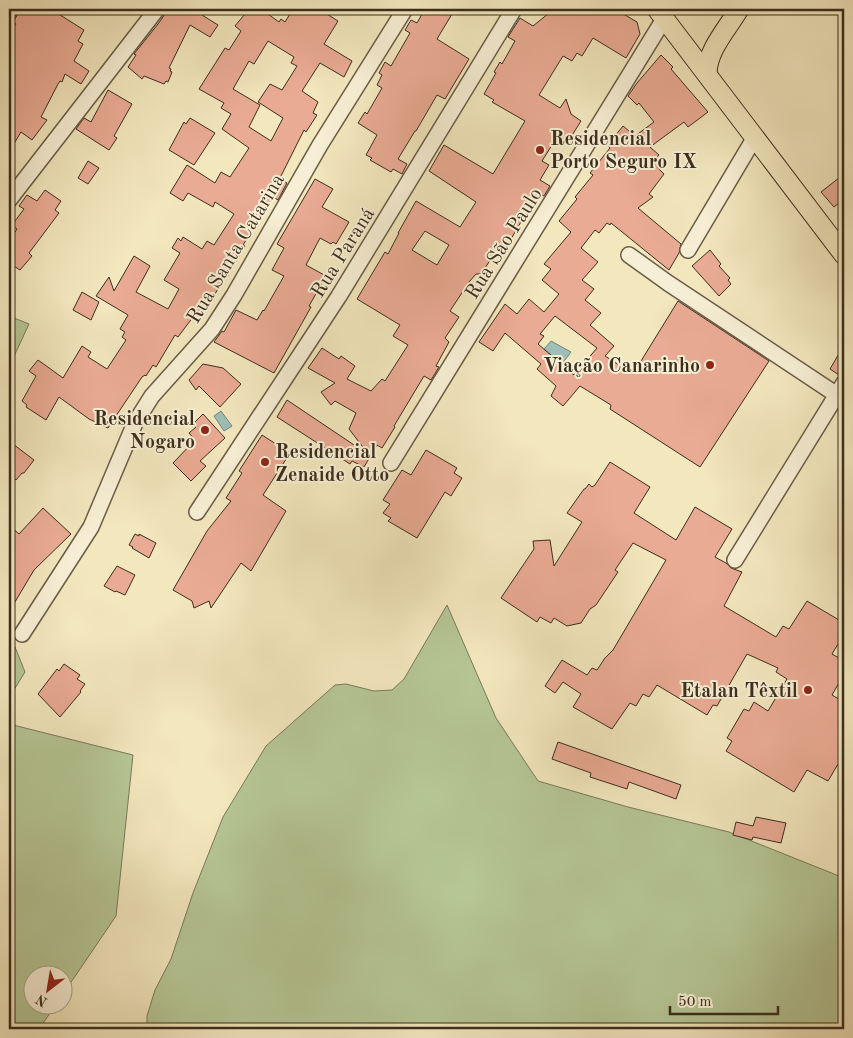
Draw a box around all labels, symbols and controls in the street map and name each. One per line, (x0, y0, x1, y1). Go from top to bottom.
place label: Residencial Porto Seguro IX (550, 130, 697, 173)
marker: Residencial Porto Seguro IX (534, 144, 546, 156)
street label: Rua Santa Catarina (184, 171, 289, 327)
street label: Rua São Paulo (463, 185, 547, 303)
street label: Rua Paraná (308, 204, 379, 302)
place label: Viação Canarinho (543, 357, 700, 377)
marker: Viação Canarinho (704, 359, 716, 371)
place label: Residencial Nogaro (94, 410, 195, 453)
marker: Residencial Nogaro (199, 424, 211, 436)
place label: Residencial Zenaide Otto (275, 443, 389, 486)
marker: Residencial Zenaide Otto (259, 456, 271, 468)
place label: Etalan Têxtil (680, 682, 798, 702)
marker: Etalan Têxtil (802, 684, 814, 696)
north arrow (22, 966, 72, 1016)
scale bar (670, 983, 778, 1015)
text: N (33, 991, 50, 1009)
text: 50 m (678, 995, 712, 1010)

